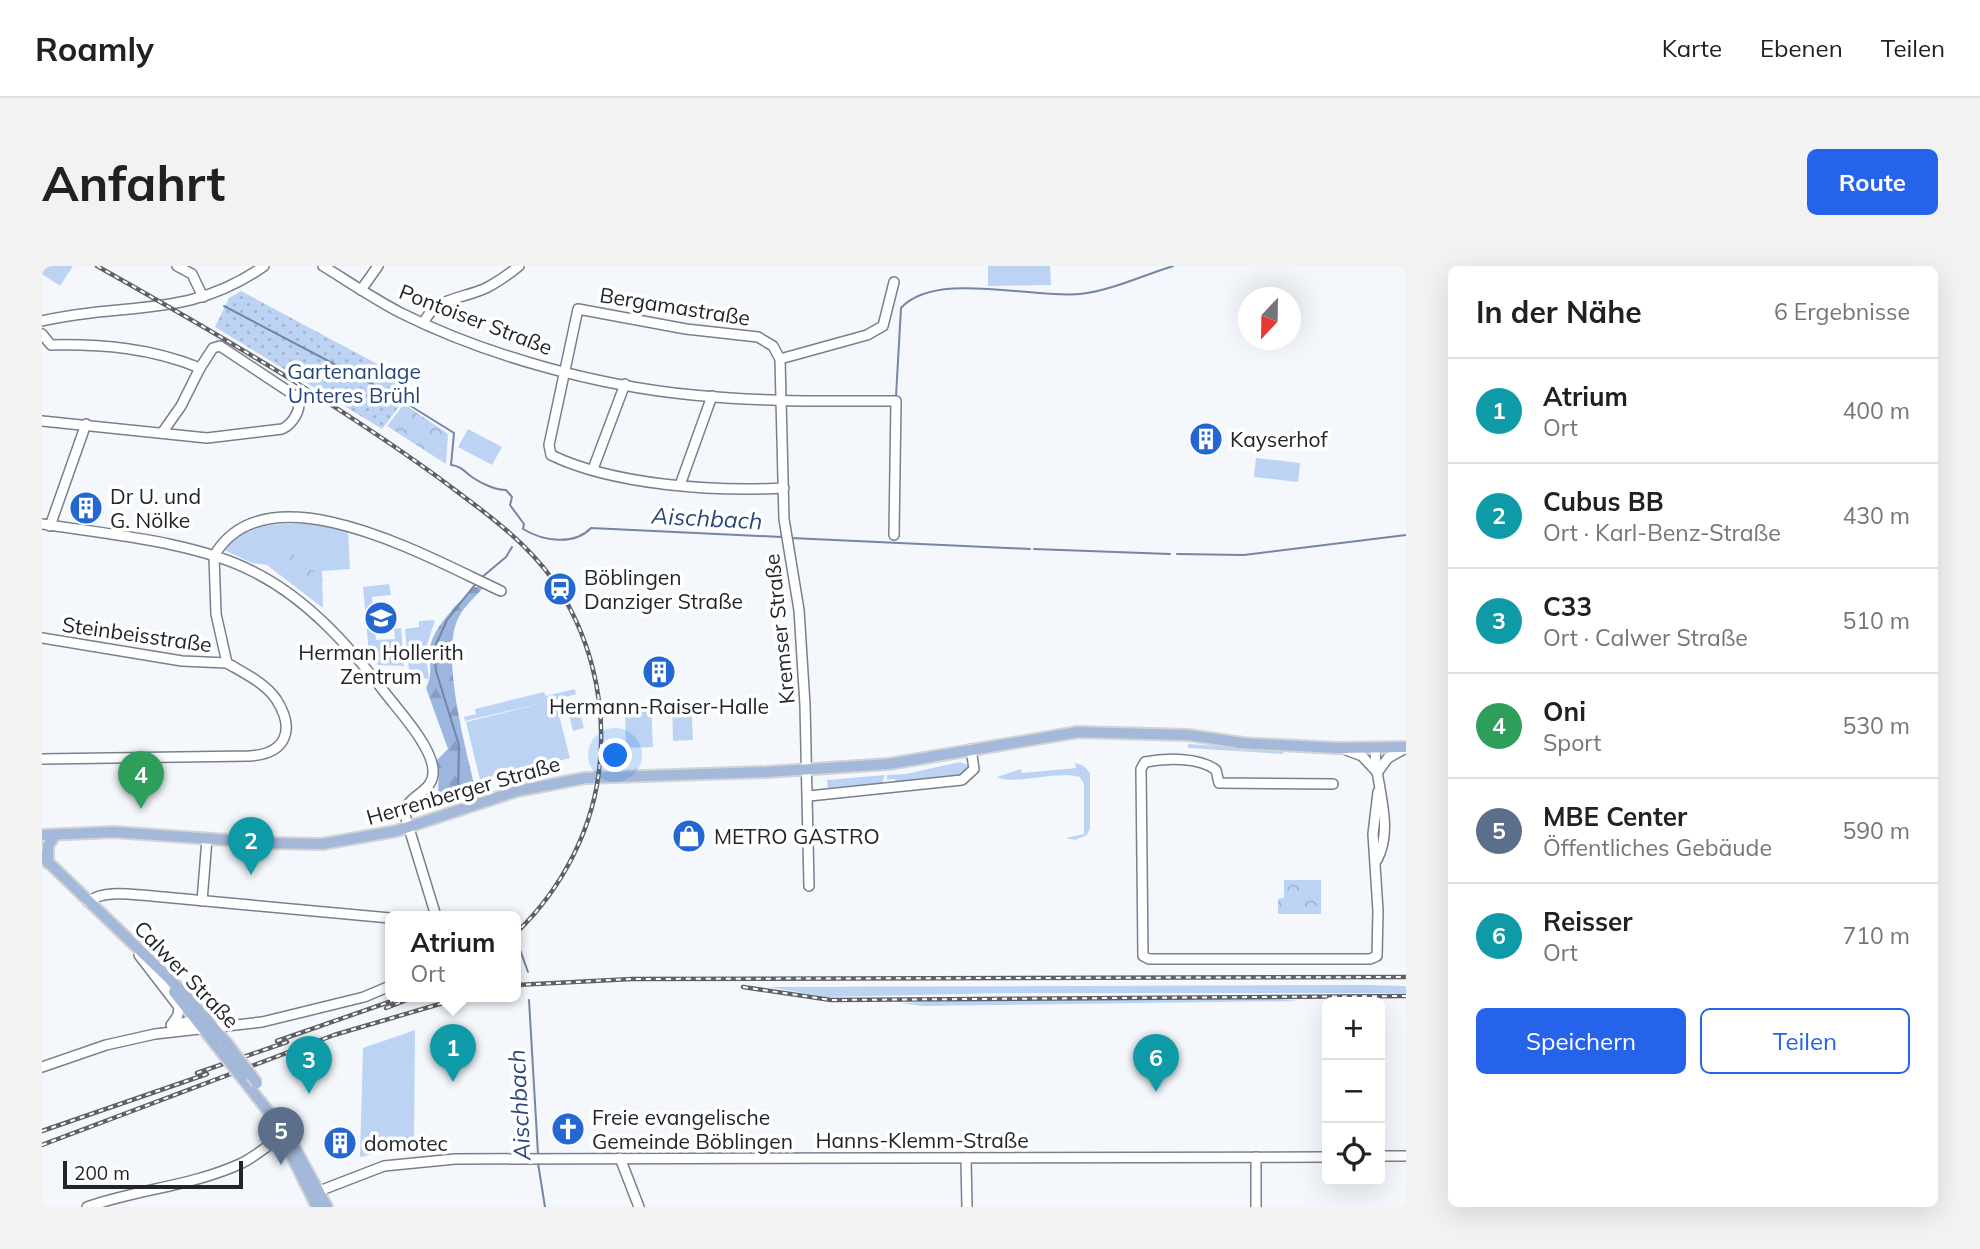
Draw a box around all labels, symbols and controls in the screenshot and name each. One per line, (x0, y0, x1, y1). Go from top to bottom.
text: Roamly (35, 28, 154, 69)
text: Karte (1662, 33, 1722, 63)
text: Ebenen (1760, 33, 1843, 63)
text: Teilen (1881, 33, 1945, 63)
button: Route (1807, 149, 1938, 215)
text: Anfahrt (42, 152, 225, 213)
street label: Pontoiser Straße (396, 278, 556, 360)
street label: Bergamastraße (598, 281, 752, 331)
north arrow (1238, 287, 1301, 350)
text: In der Nähe (1476, 293, 1642, 331)
text: 6 Ergebnisse (1774, 297, 1910, 326)
park label: Gartenanlage Unteres Brühl (287, 358, 421, 408)
text: Atrium (1543, 380, 1628, 413)
text: 1 (1492, 396, 1506, 425)
text: 400 m (1842, 396, 1910, 425)
text: Ort (1543, 413, 1578, 442)
building icon: Kayserhof (1187, 420, 1225, 458)
place label: Kayserhof (1230, 426, 1328, 452)
place label: Dr U. und G. Nölke (110, 483, 201, 533)
text: Cubus BB (1543, 485, 1664, 518)
building icon: Dr U. und G. Nölke (67, 489, 105, 527)
water label: Aischbach (650, 501, 763, 535)
text: 2 (1492, 501, 1506, 530)
text: 430 m (1842, 501, 1910, 530)
text: Ort · Karl-Benz-Straße (1543, 518, 1781, 547)
street label: Kremser Straße (758, 553, 800, 705)
place label: Böblingen Danziger Straße (584, 564, 743, 614)
station icon: Böblingen Danziger Straße (541, 570, 579, 608)
text: C33 (1543, 590, 1592, 623)
school or university icon: Herman Hollerith Zentrum (362, 599, 400, 637)
text: 3 (1492, 606, 1506, 635)
text: 510 m (1842, 606, 1910, 635)
street label: Steinbeisstraße (60, 611, 214, 657)
text: Ort · Calwer Straße (1543, 623, 1748, 652)
place label: Herman Hollerith Zentrum (298, 639, 464, 689)
building icon: Hermann-Raiser-Halle (640, 653, 678, 691)
place label: Hermann-Raiser-Halle (549, 693, 769, 719)
text: Oni (1543, 695, 1586, 728)
text: 4 (1492, 711, 1506, 740)
text: 530 m (1842, 711, 1910, 740)
text: Sport (1543, 728, 1601, 757)
your location (598, 738, 632, 772)
street label: Herrenberger Straße (363, 750, 563, 830)
pin: 4 (118, 751, 164, 809)
text: MBE Center (1543, 800, 1687, 833)
text: 5 (1492, 816, 1506, 845)
text: 590 m (1842, 816, 1910, 845)
pin: 2 (228, 817, 274, 875)
shop icon: METRO GASTRO (670, 817, 708, 855)
place label: METRO GASTRO (714, 823, 880, 849)
text: Öffentliches Gebäude (1543, 833, 1772, 862)
text: Reisser (1543, 905, 1632, 938)
popup (385, 911, 521, 1002)
street label: Calwer Straße (129, 915, 245, 1033)
text: 6 (1492, 921, 1506, 950)
text: 710 m (1842, 921, 1910, 950)
text: Atrium (411, 926, 495, 959)
text: Ort (1543, 938, 1578, 967)
text: Ort (411, 959, 445, 988)
map controls (1322, 997, 1385, 1186)
button: + (1322, 997, 1385, 1060)
button: Speichern (1476, 1008, 1686, 1074)
button: Teilen (1700, 1008, 1910, 1074)
pin: 1 (430, 1024, 476, 1082)
pin: 6 (1133, 1034, 1179, 1092)
pin: 3 (286, 1036, 332, 1094)
water label: Aischbach (502, 1049, 536, 1162)
button: − (1322, 1060, 1385, 1123)
place label: Freie evangelische Gemeinde Böblingen (592, 1104, 793, 1154)
pin: 5 (258, 1107, 304, 1165)
church icon: Freie evangelische Gemeinde Böblingen (549, 1110, 587, 1148)
button: locate (1322, 1123, 1385, 1186)
building icon: domotec (321, 1124, 359, 1162)
street label: Hanns-Klemm-Straße (815, 1127, 1029, 1153)
place label: domotec (364, 1130, 448, 1156)
scale bar (63, 1158, 243, 1190)
text: 200 m (74, 1161, 130, 1185)

